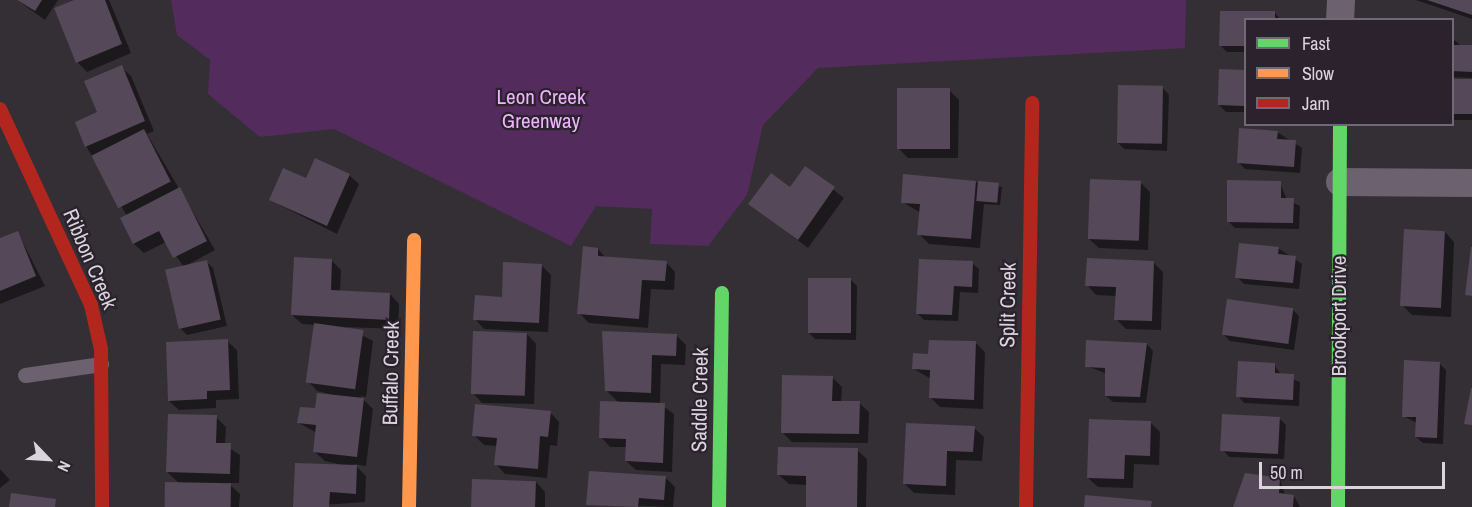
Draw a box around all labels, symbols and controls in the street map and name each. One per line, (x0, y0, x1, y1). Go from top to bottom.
legend (1244, 18, 1454, 126)
text: Fast (1302, 31, 1330, 56)
text: Slow (1302, 61, 1334, 86)
park label: Leon Creek Greenway (496, 84, 586, 134)
text: Jam (1302, 91, 1330, 116)
street label: Ribbon Creek (58, 205, 122, 313)
street label: Brookport Drive (1326, 256, 1352, 376)
street label: Split Creek (995, 262, 1021, 348)
street label: Buffalo Creek (377, 321, 405, 425)
street label: Saddle Creek (686, 348, 714, 452)
north arrow (18, 429, 78, 489)
scale bar (1262, 450, 1448, 488)
text: N (52, 458, 76, 476)
text: 50 m (1270, 460, 1303, 485)

